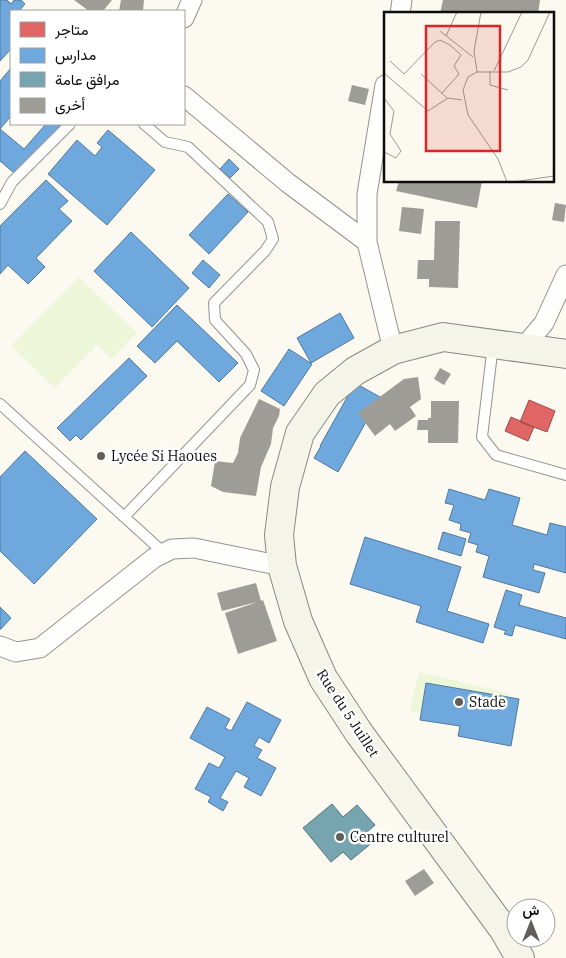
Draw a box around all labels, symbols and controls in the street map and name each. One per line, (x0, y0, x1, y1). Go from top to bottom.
legend (10, 10, 185, 125)
inset map (384, 12, 554, 182)
text: متاجر (54, 20, 89, 39)
text: مدارس (55, 45, 96, 65)
text: مرافق عامة (55, 70, 119, 90)
text: أخرى (55, 95, 85, 115)
place label: Lycée Si Haoues (111, 447, 217, 465)
marker: Lycée Si Haoues (95, 450, 107, 462)
street label: Rue du 5 Juillet (313, 666, 383, 760)
place label: Stade (469, 693, 506, 711)
marker: Stade (453, 696, 465, 708)
place label: Centre culturel (350, 828, 449, 846)
marker: Centre culturel (334, 831, 346, 843)
north arrow (506, 898, 556, 948)
text: ش (523, 901, 540, 919)

